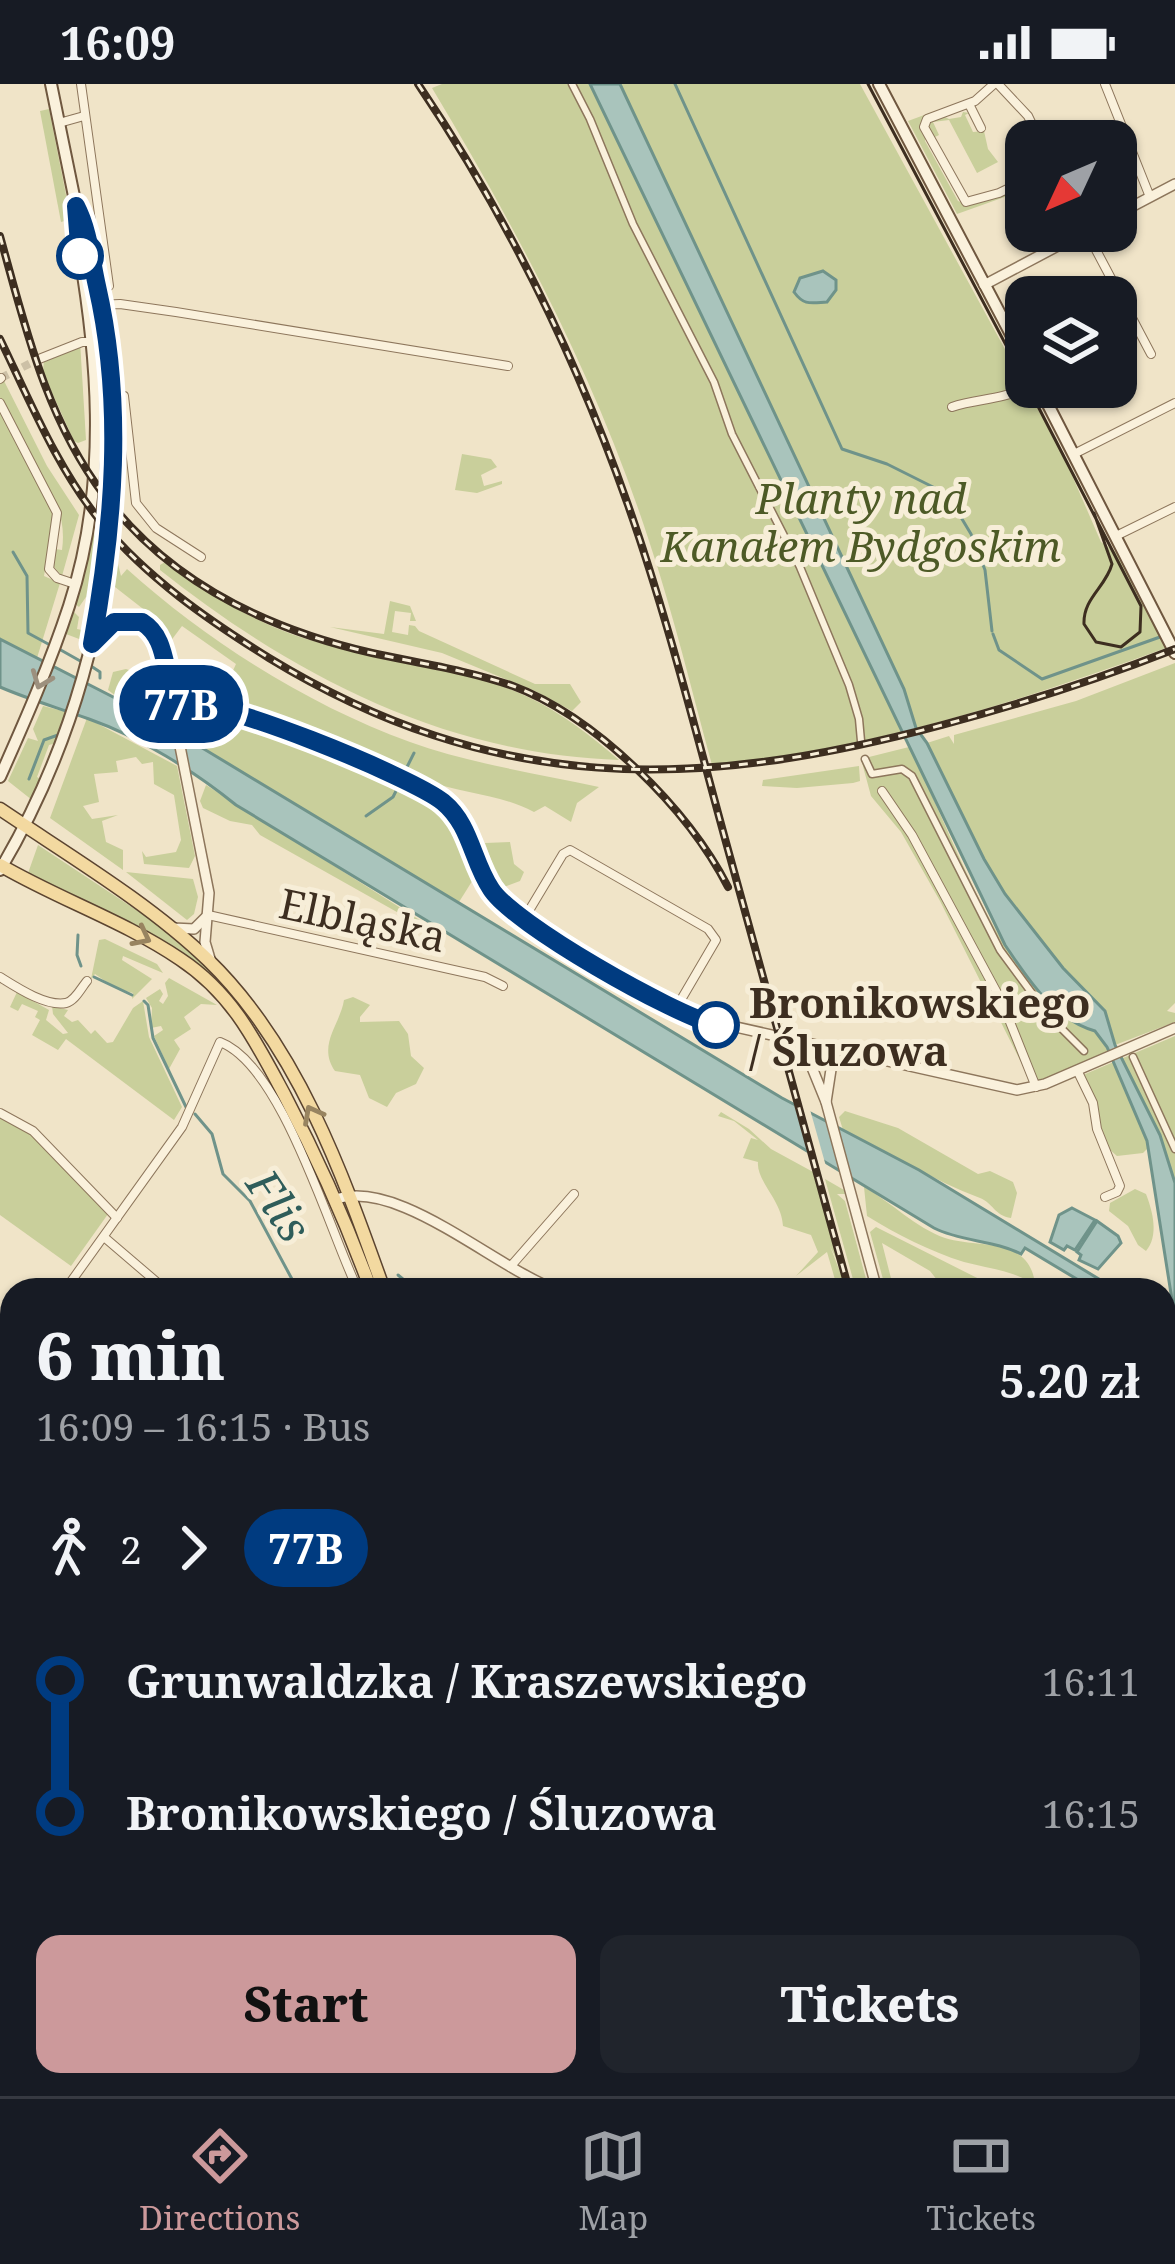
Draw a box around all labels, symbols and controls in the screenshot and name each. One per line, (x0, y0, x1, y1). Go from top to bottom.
text: 16:09 (60, 12, 175, 73)
north arrow (1005, 120, 1137, 252)
map controls (1005, 120, 1137, 408)
unlabelled marker (58, 234, 102, 278)
button: layers (1005, 276, 1137, 408)
park label: Planty nad Kanałem Bydgoskim (660, 469, 1061, 574)
line badge: 77B (112, 665, 250, 743)
one-way arrow (31, 668, 56, 689)
text: 77B (143, 675, 219, 732)
street label: Elbląska (275, 874, 451, 964)
one-way arrow (130, 923, 152, 946)
place label: Bronikowskiego / Śluzowa (749, 973, 1091, 1078)
marker: Bronikowskiego / Śluzowa (694, 1003, 738, 1047)
one-way arrow (303, 1105, 326, 1126)
water label: Flis (233, 1156, 326, 1253)
text: 6 min (36, 1309, 226, 1399)
text: 5.20 zł (999, 1350, 1140, 1411)
text: 16:09 – 16:15 · Bus (36, 1399, 370, 1452)
icon: walk (36, 1515, 102, 1581)
icon: forward (160, 1515, 226, 1581)
text: 77B (268, 1519, 344, 1576)
text: 2 (120, 1522, 142, 1575)
text: Grunwaldzka / Kraszewskiego (126, 1650, 808, 1711)
text: 16:11 (1042, 1654, 1140, 1707)
text: Bronikowskiego / Śluzowa (126, 1782, 717, 1843)
text: 16:15 (1042, 1786, 1140, 1839)
button: Start (36, 1935, 576, 2073)
button: Tickets (600, 1935, 1140, 2073)
tab: Directions (139, 2123, 300, 2240)
tab: Map (578, 2123, 648, 2240)
tab: Tickets (926, 2123, 1036, 2240)

